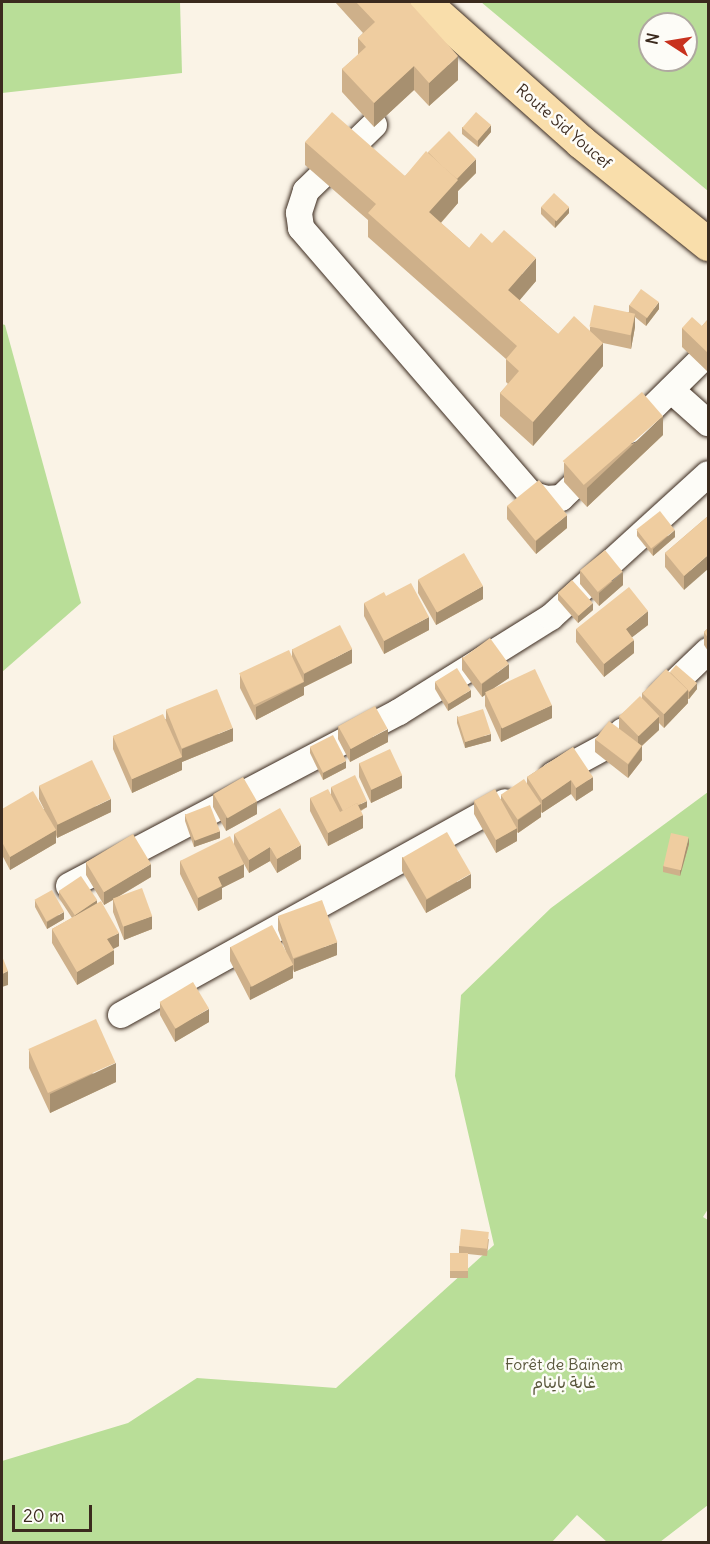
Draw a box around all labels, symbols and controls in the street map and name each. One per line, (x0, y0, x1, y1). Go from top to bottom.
north arrow (638, 12, 698, 72)
text: N (641, 31, 663, 46)
street label: Route Sid Youcef (513, 80, 615, 172)
park label: Forêt de Baïnem غابة باينام (505, 1354, 623, 1392)
scale bar (15, 1493, 94, 1531)
text: 20 m (23, 1504, 65, 1527)

